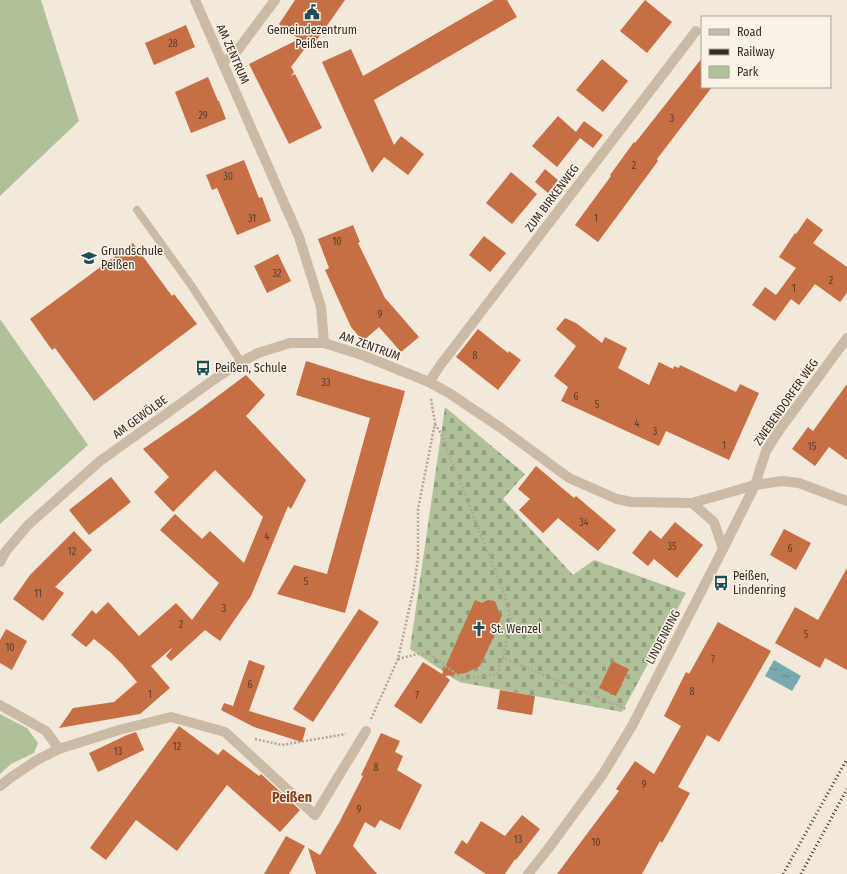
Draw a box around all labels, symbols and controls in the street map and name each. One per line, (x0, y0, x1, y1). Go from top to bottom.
public building icon: Gemeindezentrum Peißen (303, 3, 321, 21)
legend (701, 16, 831, 88)
street label: AM ZENTRUM (214, 22, 252, 86)
place label: Gemeindezentrum Peißen (267, 23, 357, 51)
text: Road (737, 25, 762, 39)
house number: 28 (168, 38, 178, 50)
text: Railway (737, 45, 775, 59)
text: Park (737, 65, 759, 79)
house number: 29 (198, 110, 208, 122)
house number: 3 (670, 113, 675, 125)
house number: 2 (632, 160, 637, 172)
street label: ZUM BIRKENWEG (522, 161, 582, 234)
house number: 30 (223, 171, 233, 183)
house number: 31 (248, 213, 256, 225)
house number: 1 (594, 213, 598, 225)
house number: 10 (332, 236, 342, 248)
place label: Grundschule Peißen (101, 244, 163, 272)
school or university icon: Grundschule Peißen (80, 249, 98, 267)
house number: 32 (273, 268, 282, 280)
house number: 2 (829, 275, 834, 287)
house number: 1 (792, 283, 796, 295)
house number: 9 (378, 309, 383, 321)
street label: AM ZENTRUM (338, 329, 402, 363)
house number: 8 (473, 350, 478, 362)
street label: ZWEBENDORFER WEG (751, 356, 821, 448)
bus stop icon: Peißen, Schule (194, 359, 212, 377)
place label: Peißen, Schule (215, 361, 287, 375)
house number: 33 (321, 377, 331, 389)
street label: AM GEWÖLBE (109, 391, 170, 442)
house number: 6 (574, 391, 579, 403)
house number: 5 (595, 399, 600, 411)
house number: 4 (635, 418, 640, 430)
house number: 3 (653, 426, 658, 438)
house number: 1 (722, 440, 726, 452)
house number: 15 (808, 441, 817, 453)
house number: 34 (579, 517, 589, 529)
house number: 4 (265, 531, 270, 543)
house number: 35 (667, 541, 677, 553)
house number: 6 (788, 543, 793, 555)
house number: 12 (68, 546, 77, 558)
place label: Peißen, Lindenring (733, 569, 786, 597)
bus stop icon: Peißen, Lindenring (712, 574, 730, 592)
house number: 5 (304, 576, 309, 588)
house number: 11 (34, 588, 42, 600)
house number: 3 (222, 603, 227, 615)
street label: LINDENRING (643, 607, 683, 667)
house number: 2 (179, 619, 184, 631)
church icon: St. Wenzel (470, 620, 488, 638)
place label: St. Wenzel (491, 622, 541, 636)
house number: 5 (804, 629, 809, 641)
house number: 10 (5, 642, 15, 654)
house number: 7 (711, 654, 715, 666)
house number: 6 (248, 679, 253, 691)
house number: 8 (690, 686, 695, 698)
house number: 1 (148, 689, 152, 701)
house number: 7 (415, 690, 419, 702)
house number: 12 (173, 741, 182, 753)
house number: 13 (114, 746, 123, 758)
house number: 8 (374, 762, 379, 774)
house number: 9 (642, 779, 647, 791)
district label: Peißen (272, 789, 312, 806)
house number: 9 (357, 804, 362, 816)
house number: 13 (514, 834, 523, 846)
house number: 10 (591, 837, 601, 849)

